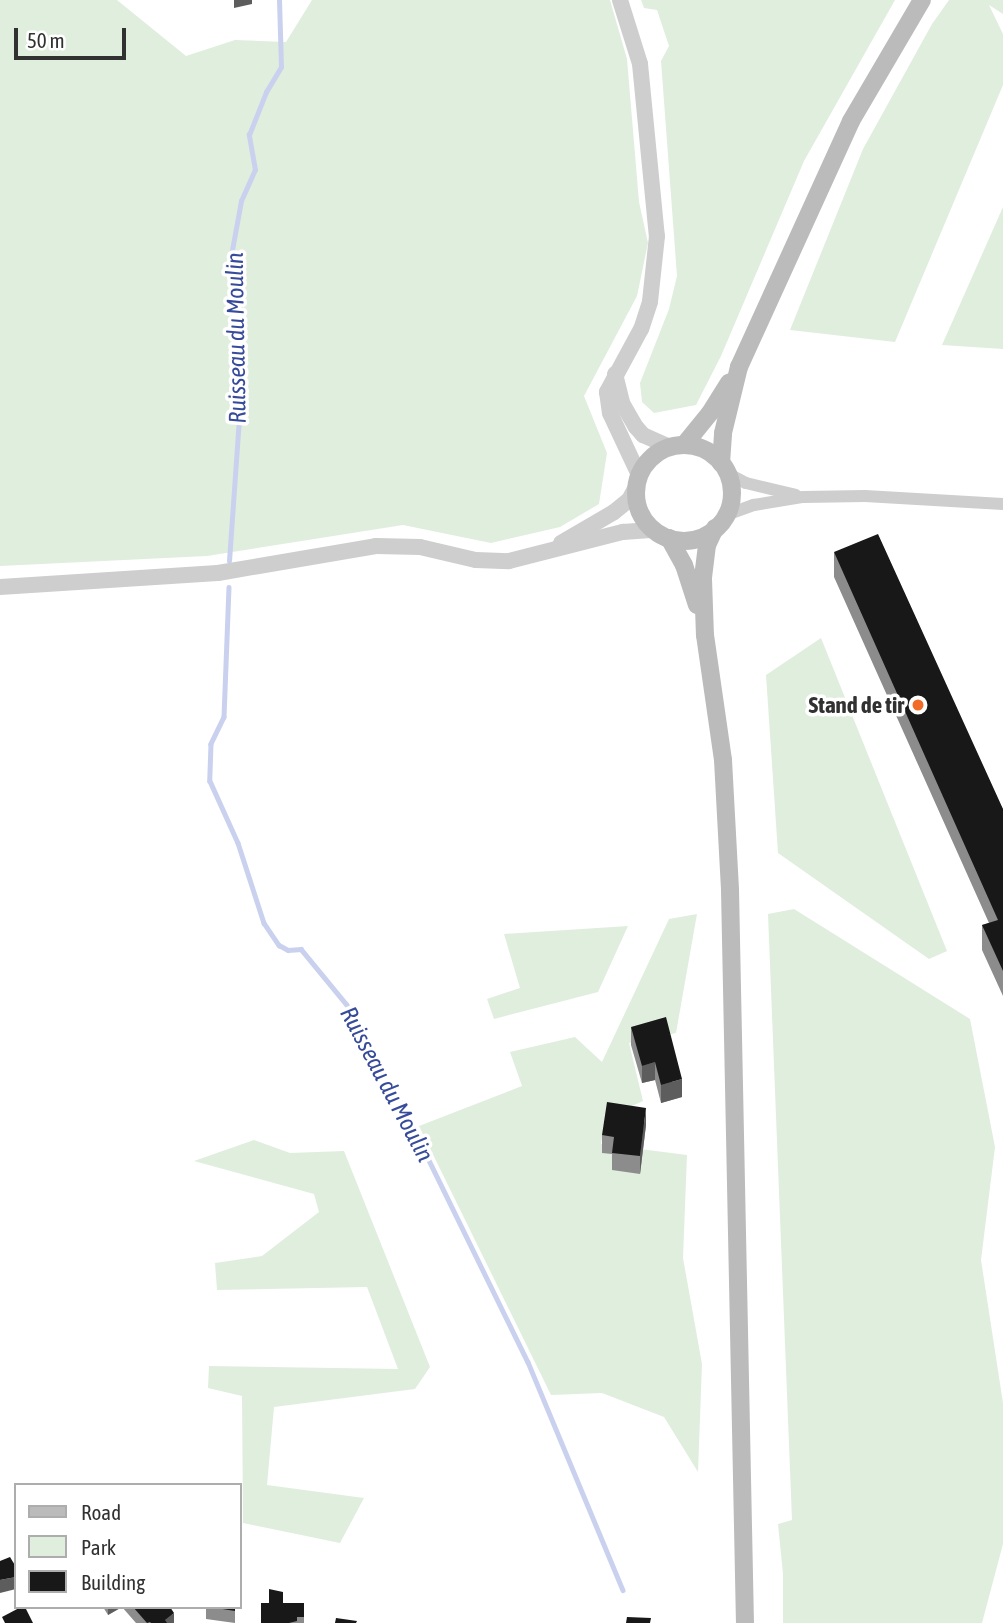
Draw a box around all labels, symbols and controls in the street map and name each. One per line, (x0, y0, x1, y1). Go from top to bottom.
scale bar (18, 14, 130, 58)
text: 50 m (27, 28, 65, 52)
water label: Ruisseau du Moulin (220, 252, 252, 424)
place label: Stand de tir (809, 691, 904, 719)
marker: Stand de tir (910, 697, 926, 713)
water label: Ruisseau du Moulin (334, 1002, 440, 1166)
legend (14, 1483, 242, 1609)
text: Road (81, 1500, 121, 1524)
text: Park (81, 1535, 116, 1559)
text: Building (81, 1570, 145, 1594)

